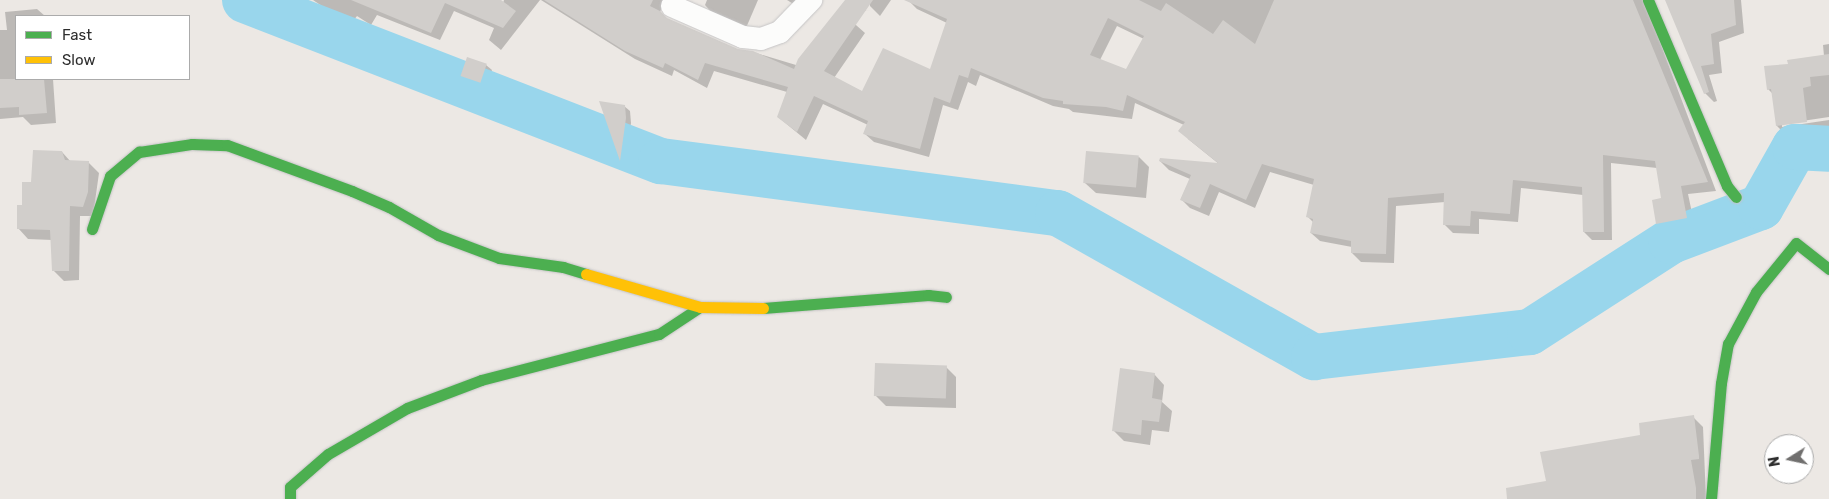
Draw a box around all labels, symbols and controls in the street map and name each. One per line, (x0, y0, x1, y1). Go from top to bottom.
legend (15, 15, 190, 80)
text: Fast (62, 26, 92, 44)
text: Slow (62, 51, 95, 69)
north arrow (1764, 434, 1814, 484)
text: N (1765, 455, 1784, 468)

